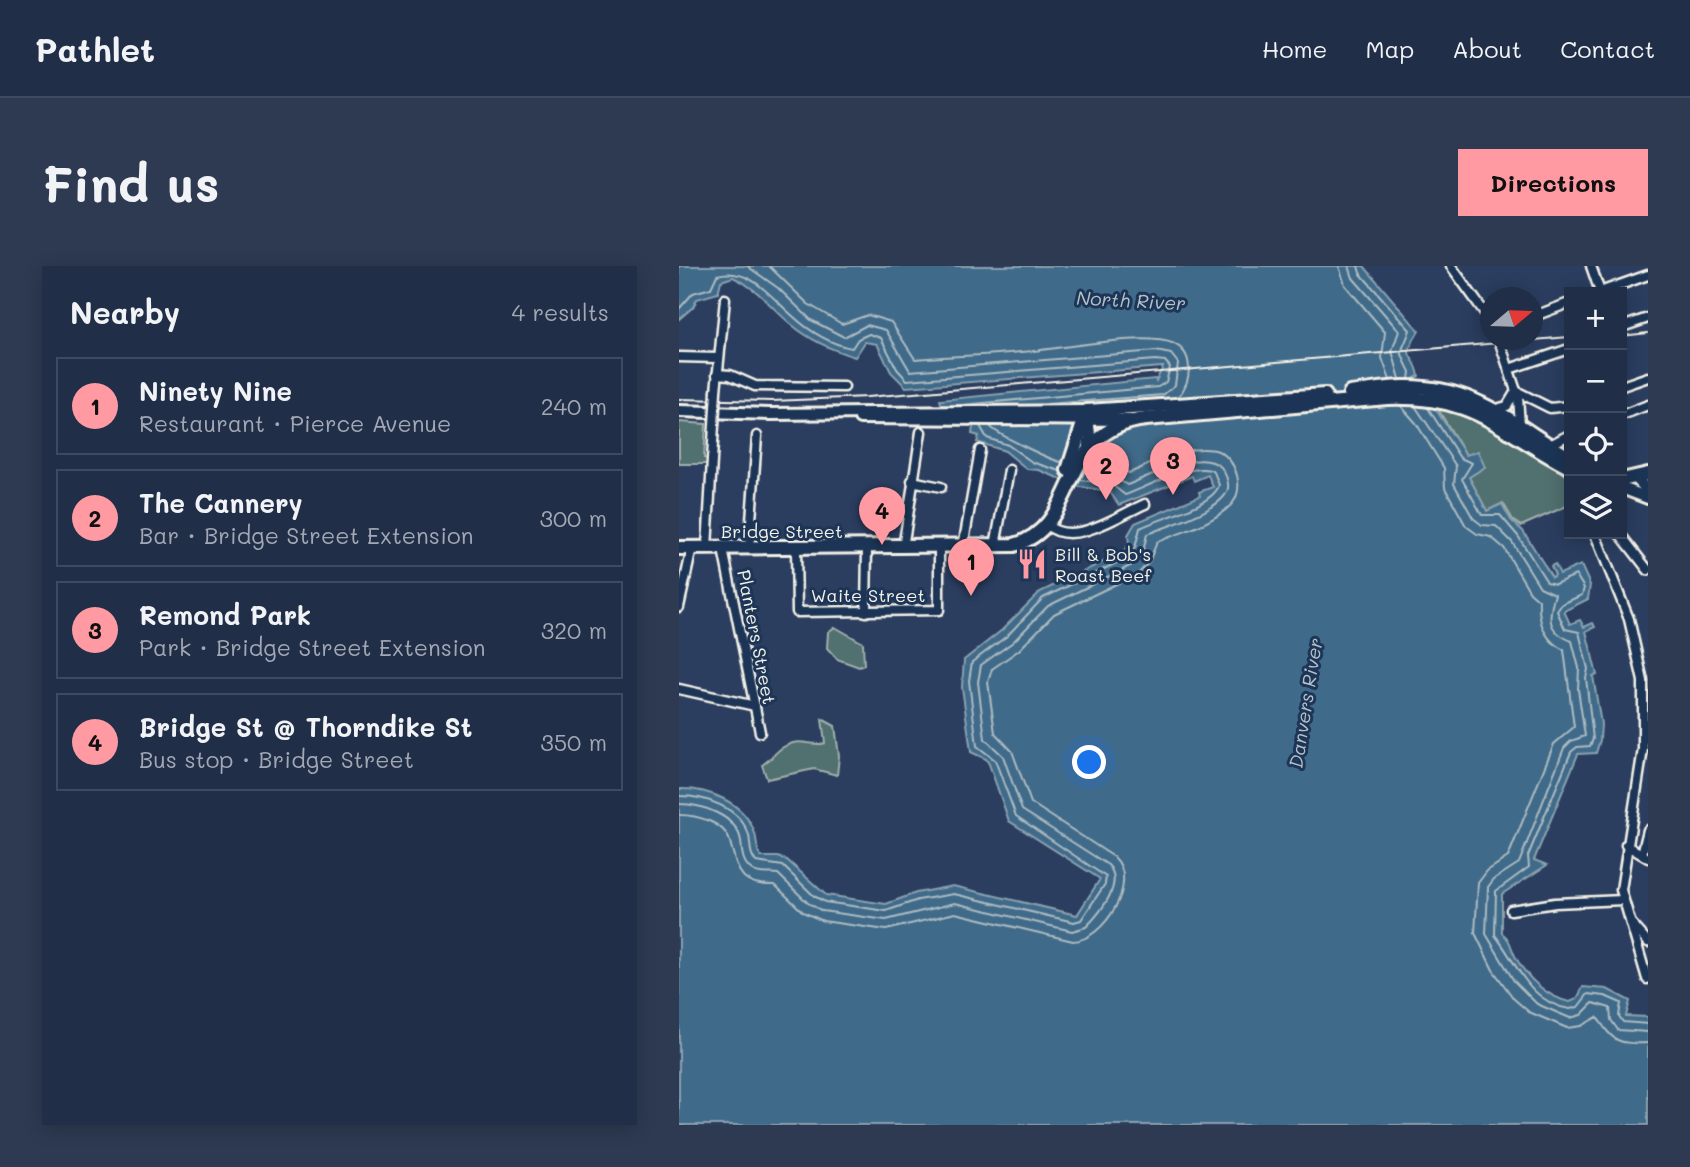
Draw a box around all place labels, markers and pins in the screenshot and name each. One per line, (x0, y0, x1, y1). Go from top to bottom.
pin: 3 (1150, 437, 1196, 495)
pin: 2 (1083, 442, 1129, 500)
pin: 4 (859, 487, 905, 545)
pin: 1 (948, 538, 994, 596)
place label: Bill & Bob's Roast Beef (1055, 542, 1152, 587)
restaurant icon: Bill & Bob's Roast Beef (1015, 547, 1049, 581)

